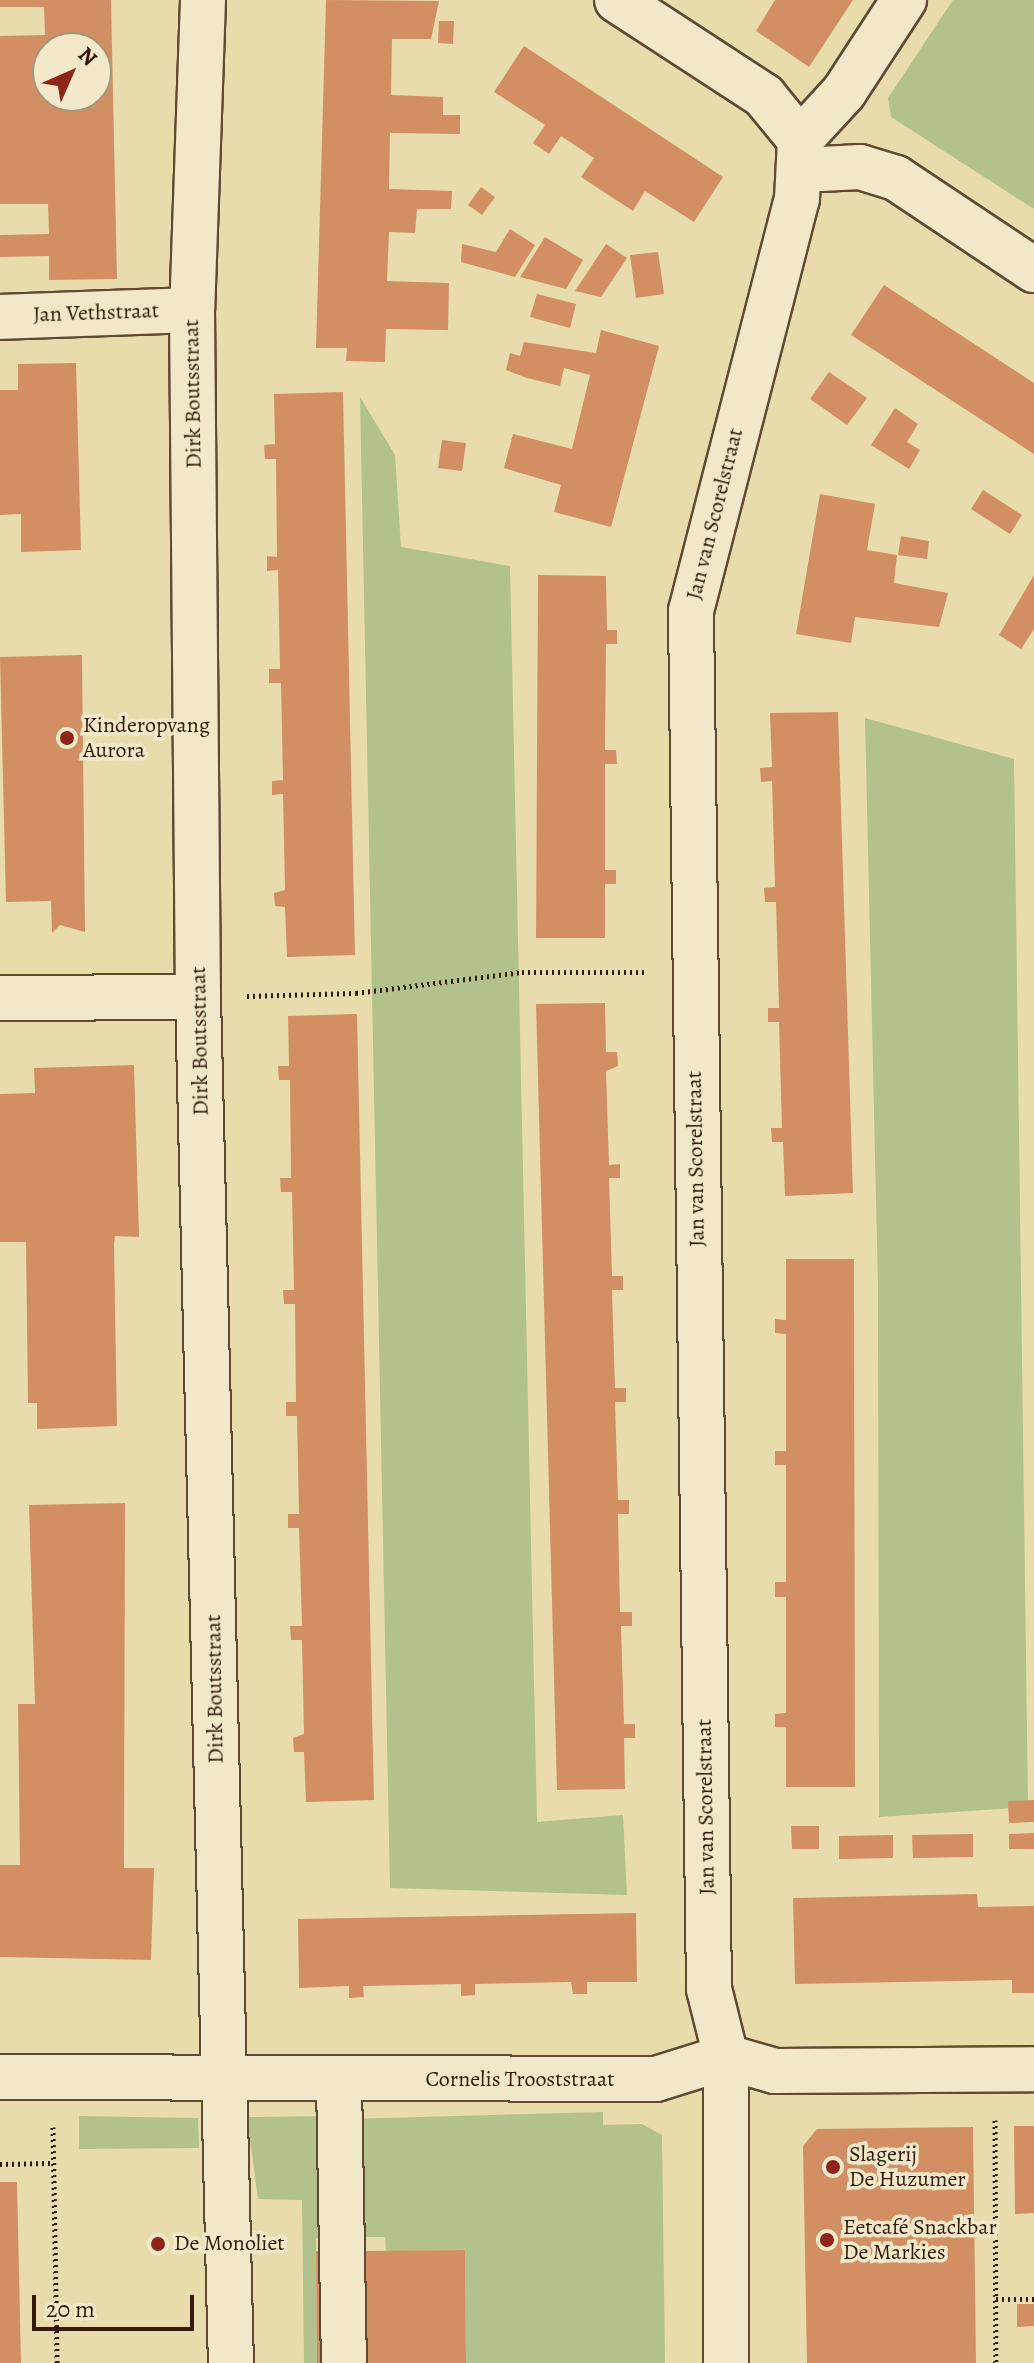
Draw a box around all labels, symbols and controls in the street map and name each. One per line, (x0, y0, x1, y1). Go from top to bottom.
north arrow (32, 32, 112, 112)
text: N (71, 40, 104, 73)
street label: Jan Vethstraat (33, 298, 159, 328)
street label: Dirk Boutsstraat (178, 319, 208, 469)
street label: Jan van Scorelstraat (681, 425, 749, 603)
place label: Kinderopvang Aurora (83, 712, 210, 764)
marker: Kinderopvang Aurora (58, 729, 76, 747)
street label: Dirk Boutsstraat (185, 966, 215, 1116)
street label: Jan van Scorelstraat (681, 1071, 711, 1247)
street label: Dirk Boutsstraat (200, 1614, 230, 1764)
street label: Jan van Scorelstraat (691, 1719, 721, 1895)
street label: Cornelis Trooststraat (425, 2067, 615, 2093)
place label: Slagerij De Huzumer (849, 2141, 966, 2192)
marker: Slagerij De Huzumer (824, 2158, 842, 2176)
place label: Eetcafé Snackbar De Markies (843, 2214, 997, 2266)
place label: De Monoliet (174, 2231, 285, 2257)
marker: Eetcafé Snackbar De Markies (818, 2231, 836, 2249)
marker: De Monoliet (149, 2235, 167, 2253)
scale bar (36, 2279, 198, 2329)
text: 20 m (46, 2293, 95, 2325)

